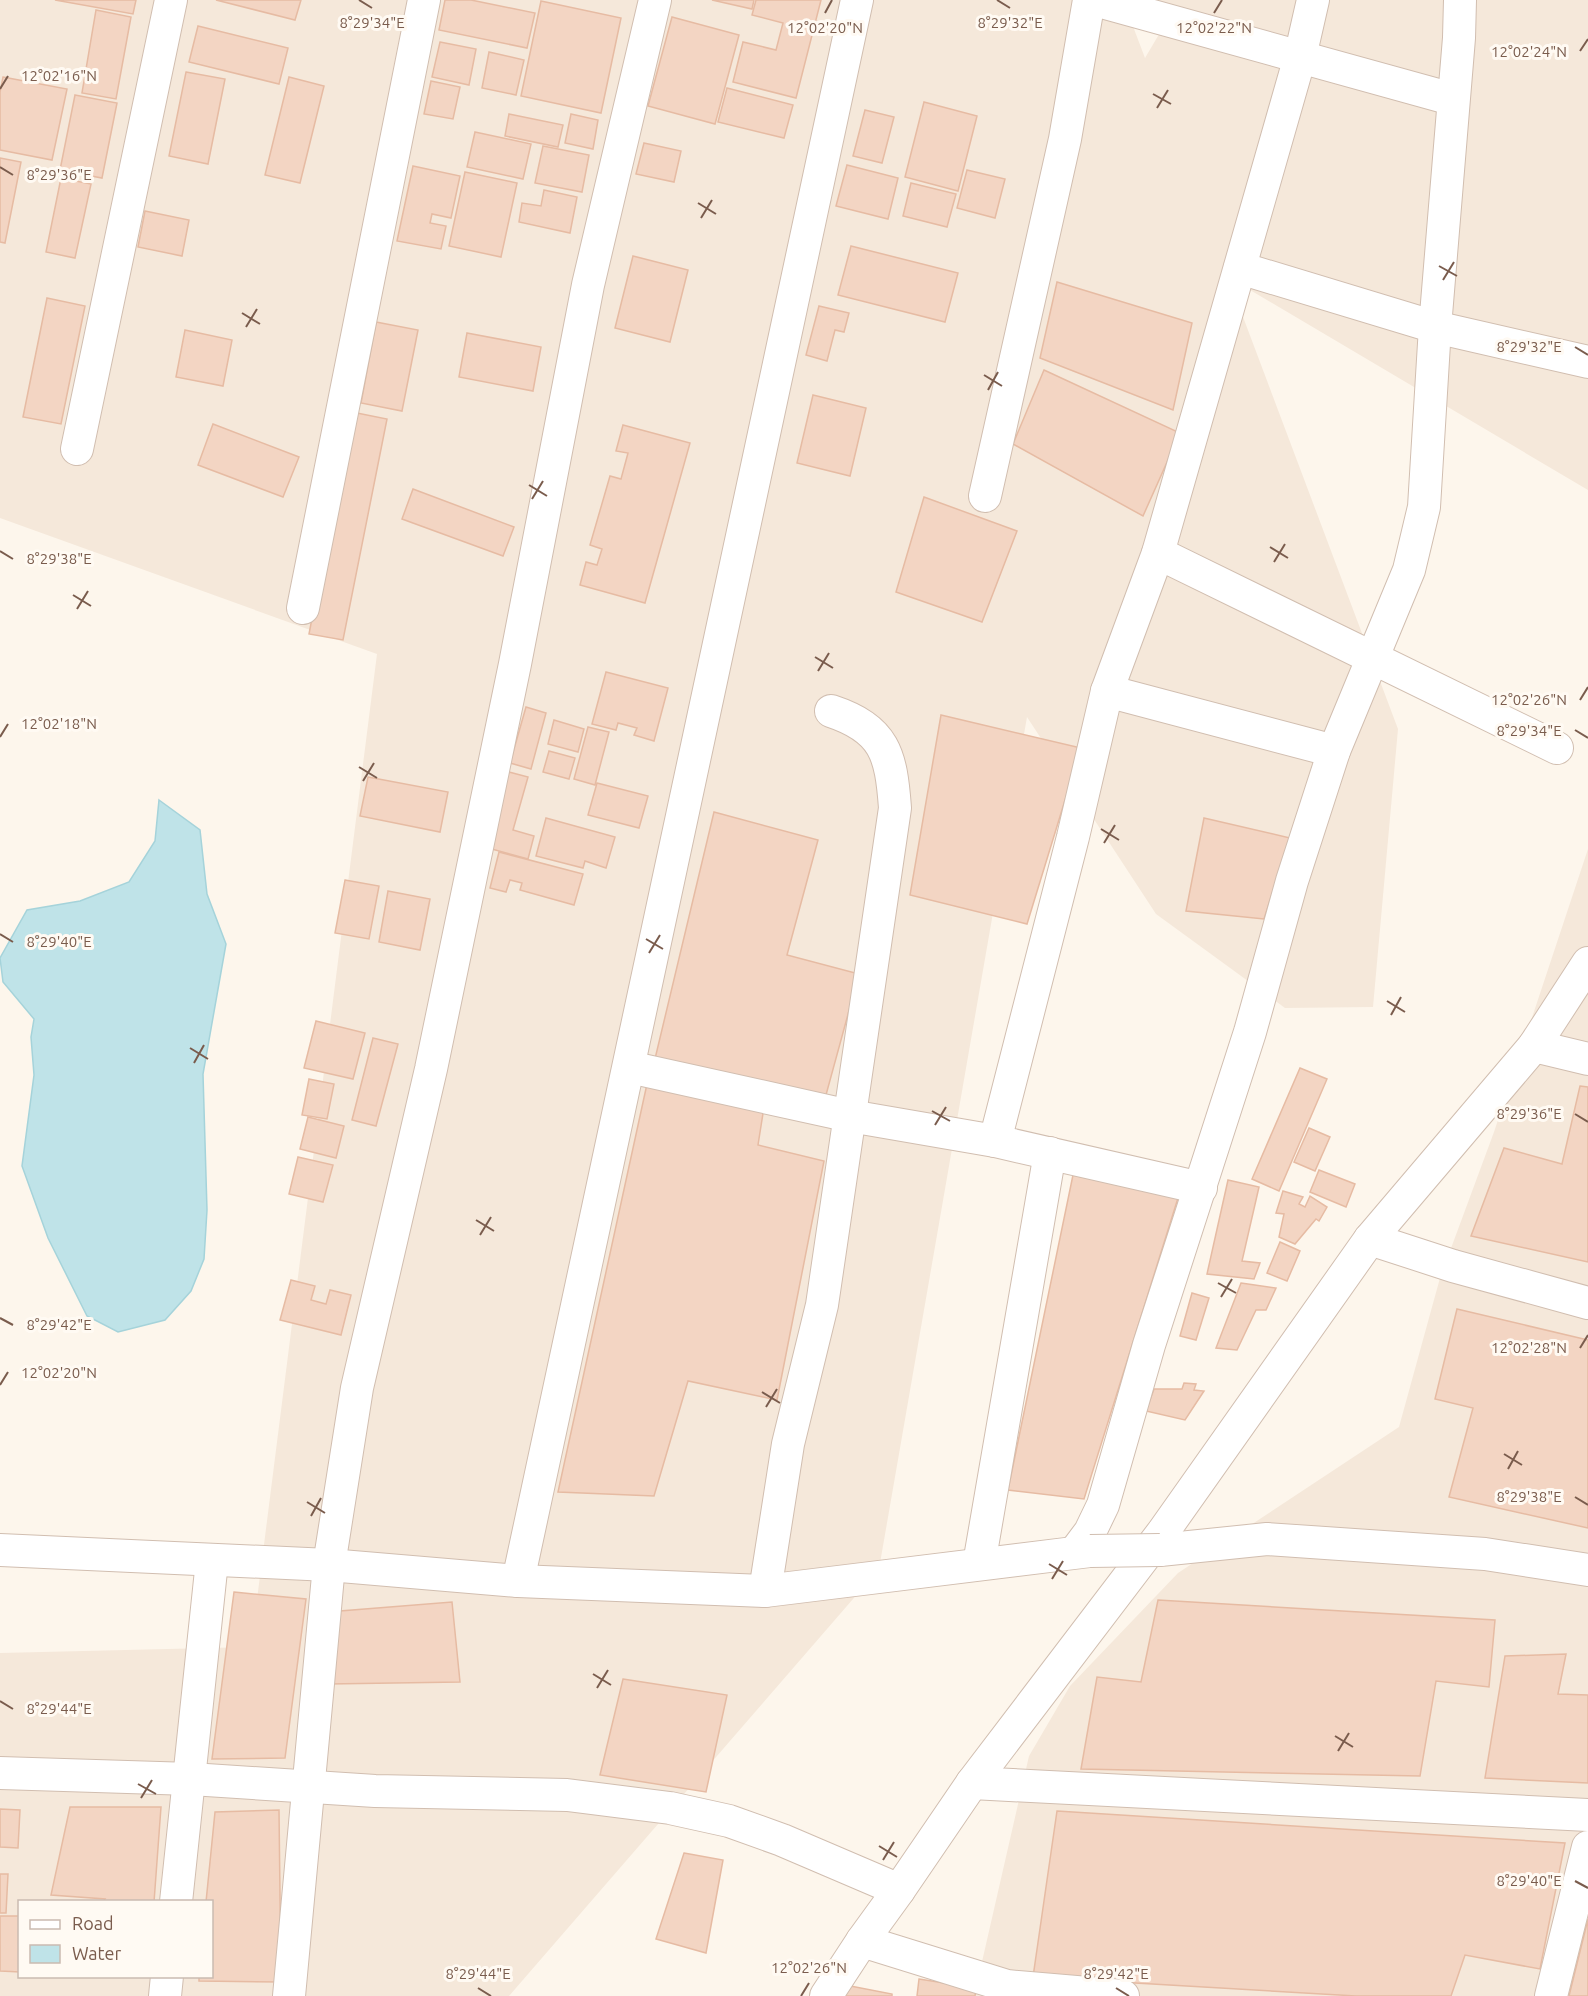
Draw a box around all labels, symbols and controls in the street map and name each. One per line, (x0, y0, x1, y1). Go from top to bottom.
text: 8°29'34"E (339, 14, 405, 31)
text: 8°29'32"E (977, 14, 1043, 31)
text: 12°02'20"N (787, 19, 863, 36)
text: 12°02'22"N (1176, 19, 1252, 36)
text: 12°02'24"N (1491, 43, 1567, 60)
text: 12°02'16"N (21, 67, 97, 84)
text: 8°29'36"E (26, 166, 92, 183)
text: 8°29'32"E (1496, 338, 1562, 355)
text: 8°29'38"E (26, 550, 92, 567)
text: 12°02'26"N (1491, 691, 1567, 708)
text: 12°02'18"N (21, 715, 97, 732)
text: 8°29'34"E (1496, 722, 1562, 739)
text: 8°29'40"E (26, 933, 92, 950)
text: 8°29'36"E (1496, 1105, 1562, 1122)
text: 8°29'42"E (26, 1316, 92, 1333)
text: 12°02'28"N (1491, 1339, 1567, 1356)
text: 12°02'20"N (21, 1364, 97, 1381)
text: 8°29'38"E (1496, 1488, 1562, 1505)
text: 8°29'44"E (26, 1700, 92, 1717)
text: 8°29'40"E (1496, 1872, 1562, 1889)
legend (18, 1900, 213, 1978)
text: Road (72, 1913, 114, 1933)
text: Water (72, 1943, 122, 1963)
text: 12°02'26"N (771, 1959, 847, 1976)
text: 8°29'44"E (445, 1965, 511, 1982)
text: 8°29'42"E (1083, 1965, 1149, 1982)

